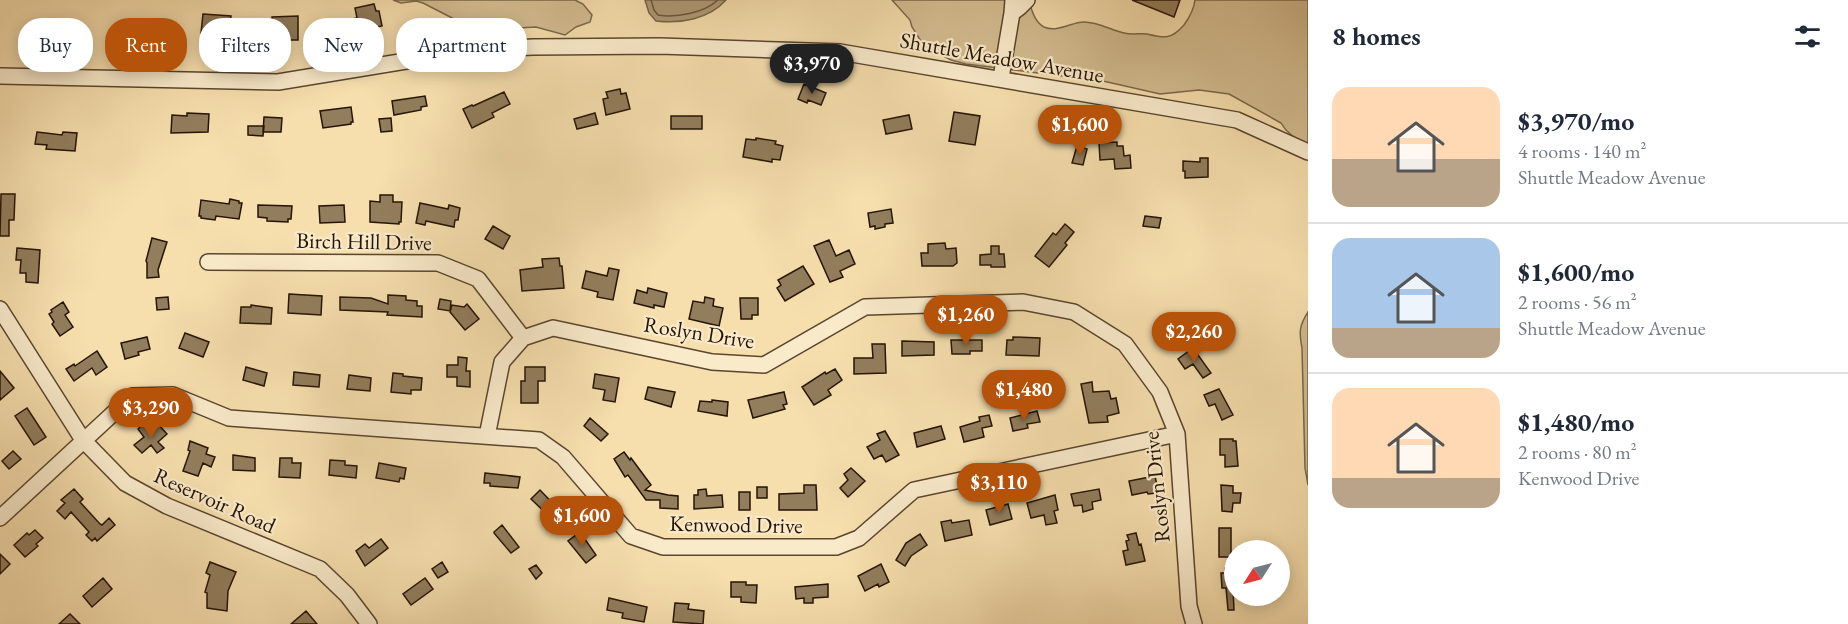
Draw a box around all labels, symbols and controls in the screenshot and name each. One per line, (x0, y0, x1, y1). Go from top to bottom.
chip: Buy (18, 18, 93, 72)
chip: Rent (105, 18, 187, 72)
chip: Filters (199, 18, 291, 72)
chip: New (303, 18, 384, 72)
chip: Apartment (396, 18, 527, 72)
text: 8 homes (1332, 19, 1421, 53)
icon: filters (1791, 20, 1824, 53)
street label: Shuttle Meadow Avenue (898, 25, 1106, 90)
pin: $3,970 (763, 44, 861, 95)
text: $3,970 (784, 50, 840, 76)
text: $3,970/mo (1518, 104, 1634, 138)
pin: $1,600 (1031, 105, 1129, 156)
text: $1,600 (1052, 111, 1108, 137)
icon: home (1380, 111, 1452, 183)
text: 4 rooms · 140 m² (1518, 138, 1646, 164)
text: Shuttle Meadow Avenue (1518, 164, 1706, 190)
street label: Birch Hill Drive (296, 226, 432, 257)
text: $1,600/mo (1518, 255, 1634, 289)
icon: home (1380, 262, 1452, 334)
text: 2 rooms · 56 m² (1518, 289, 1637, 315)
pin: $1,260 (917, 295, 1015, 346)
text: $1,260 (938, 301, 994, 327)
street label: Roslyn Drive (642, 309, 757, 356)
pin: $2,260 (1145, 312, 1243, 363)
text: Shuttle Meadow Avenue (1518, 315, 1706, 341)
text: $2,260 (1166, 318, 1222, 344)
pin: $1,480 (975, 370, 1073, 421)
text: $1,480 (996, 376, 1052, 402)
pin: $3,290 (102, 388, 200, 439)
text: $3,290 (123, 394, 179, 420)
text: $1,480/mo (1518, 405, 1634, 439)
icon: home (1380, 412, 1452, 484)
street label: Roslyn Drive (1136, 430, 1177, 544)
text: 2 rooms · 80 m² (1518, 439, 1637, 465)
street label: Reservoir Road (149, 461, 281, 541)
pin: $3,110 (950, 463, 1048, 514)
text: Kenwood Drive (1518, 465, 1639, 491)
text: $3,110 (971, 469, 1027, 495)
pin: $1,600 (533, 496, 631, 547)
text: $1,600 (554, 502, 610, 528)
street label: Kenwood Drive (669, 509, 803, 540)
north arrow (1224, 540, 1290, 606)
map controls (1224, 540, 1290, 606)

